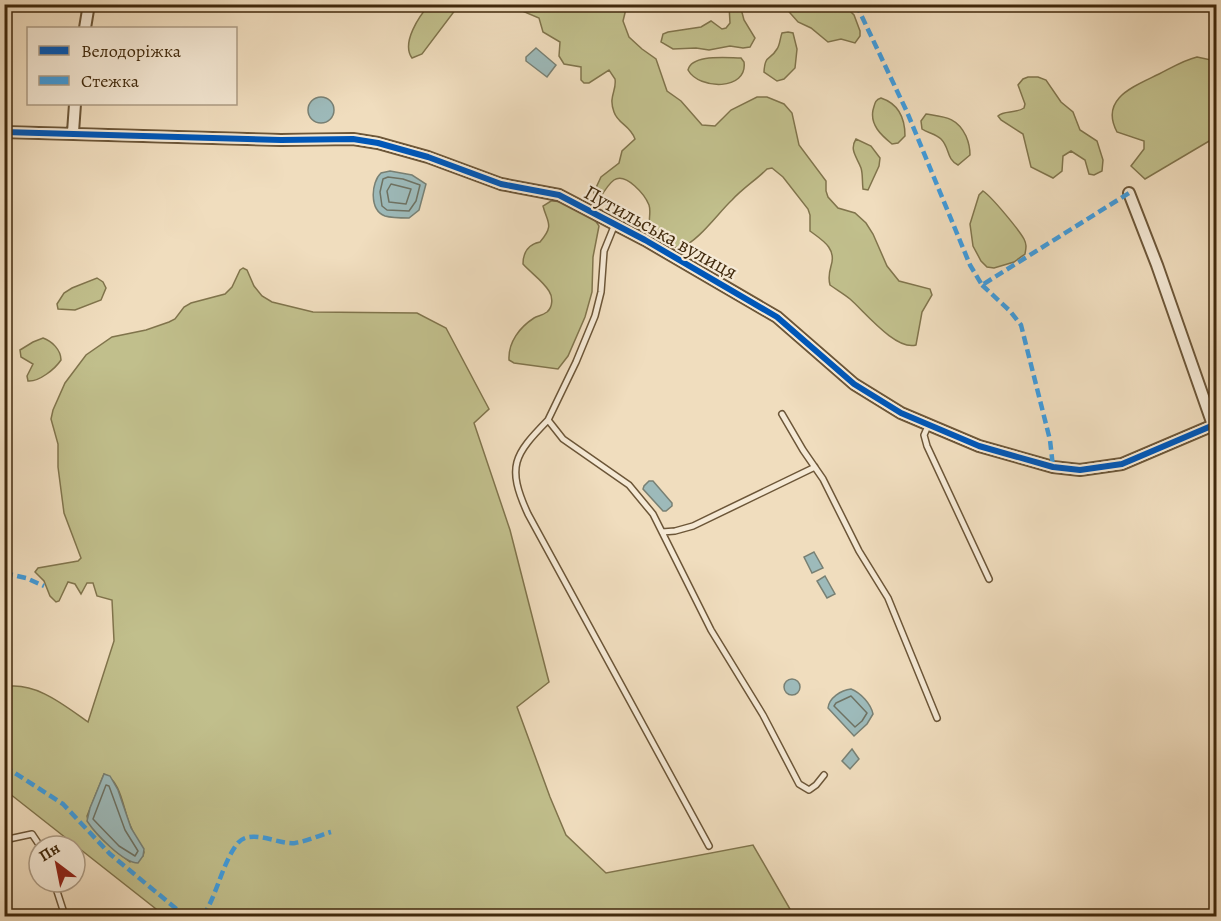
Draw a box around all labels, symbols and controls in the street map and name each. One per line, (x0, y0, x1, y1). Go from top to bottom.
legend (27, 27, 237, 105)
text: Велодоріжка (81, 39, 182, 63)
text: Стежка (81, 69, 140, 93)
street label: Путильська вулиця (579, 178, 743, 286)
north arrow (27, 834, 87, 894)
text: Пн (35, 837, 64, 867)

